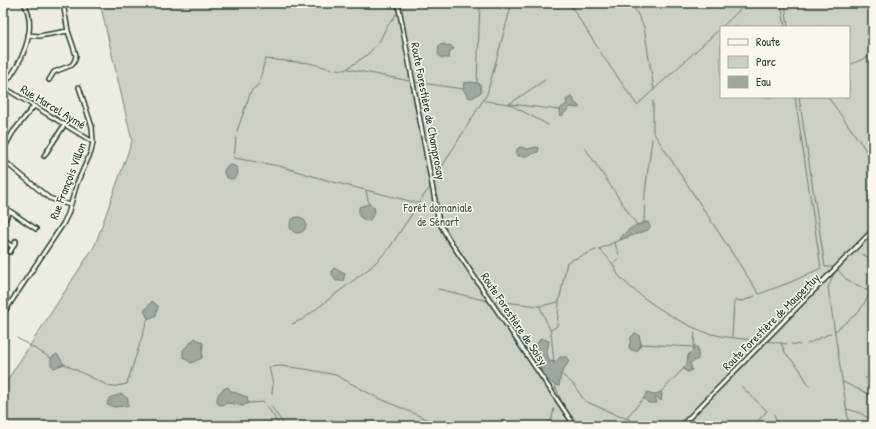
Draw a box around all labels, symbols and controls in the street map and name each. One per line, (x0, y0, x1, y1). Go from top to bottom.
legend (720, 26, 850, 98)
text: Route (756, 33, 780, 50)
street label: Route Forestière de Champrosay (407, 41, 450, 181)
text: Parc (756, 53, 776, 70)
text: Eau (756, 73, 771, 90)
street label: Rue Marcel Aymé (17, 80, 89, 133)
street label: Rue François Villon (45, 140, 90, 222)
park label: Forêt domaniale de Sénart (403, 199, 473, 230)
street label: Route Forestière de Soisy (477, 269, 552, 369)
street label: Route Forestière de Maupertuy (718, 269, 823, 374)

